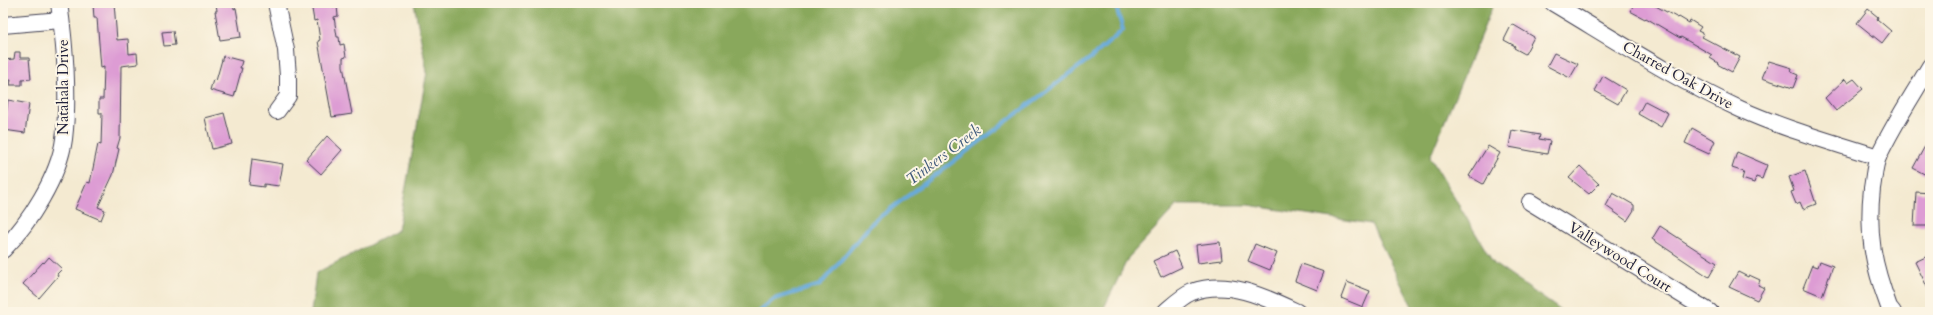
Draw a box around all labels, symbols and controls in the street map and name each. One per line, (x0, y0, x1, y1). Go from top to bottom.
street label: Charred Oak Drive (1619, 36, 1737, 114)
street label: Natahala Drive (53, 39, 73, 135)
water label: Tinkers Creek (902, 119, 986, 190)
street label: Valleywood Court (1565, 217, 1676, 297)

